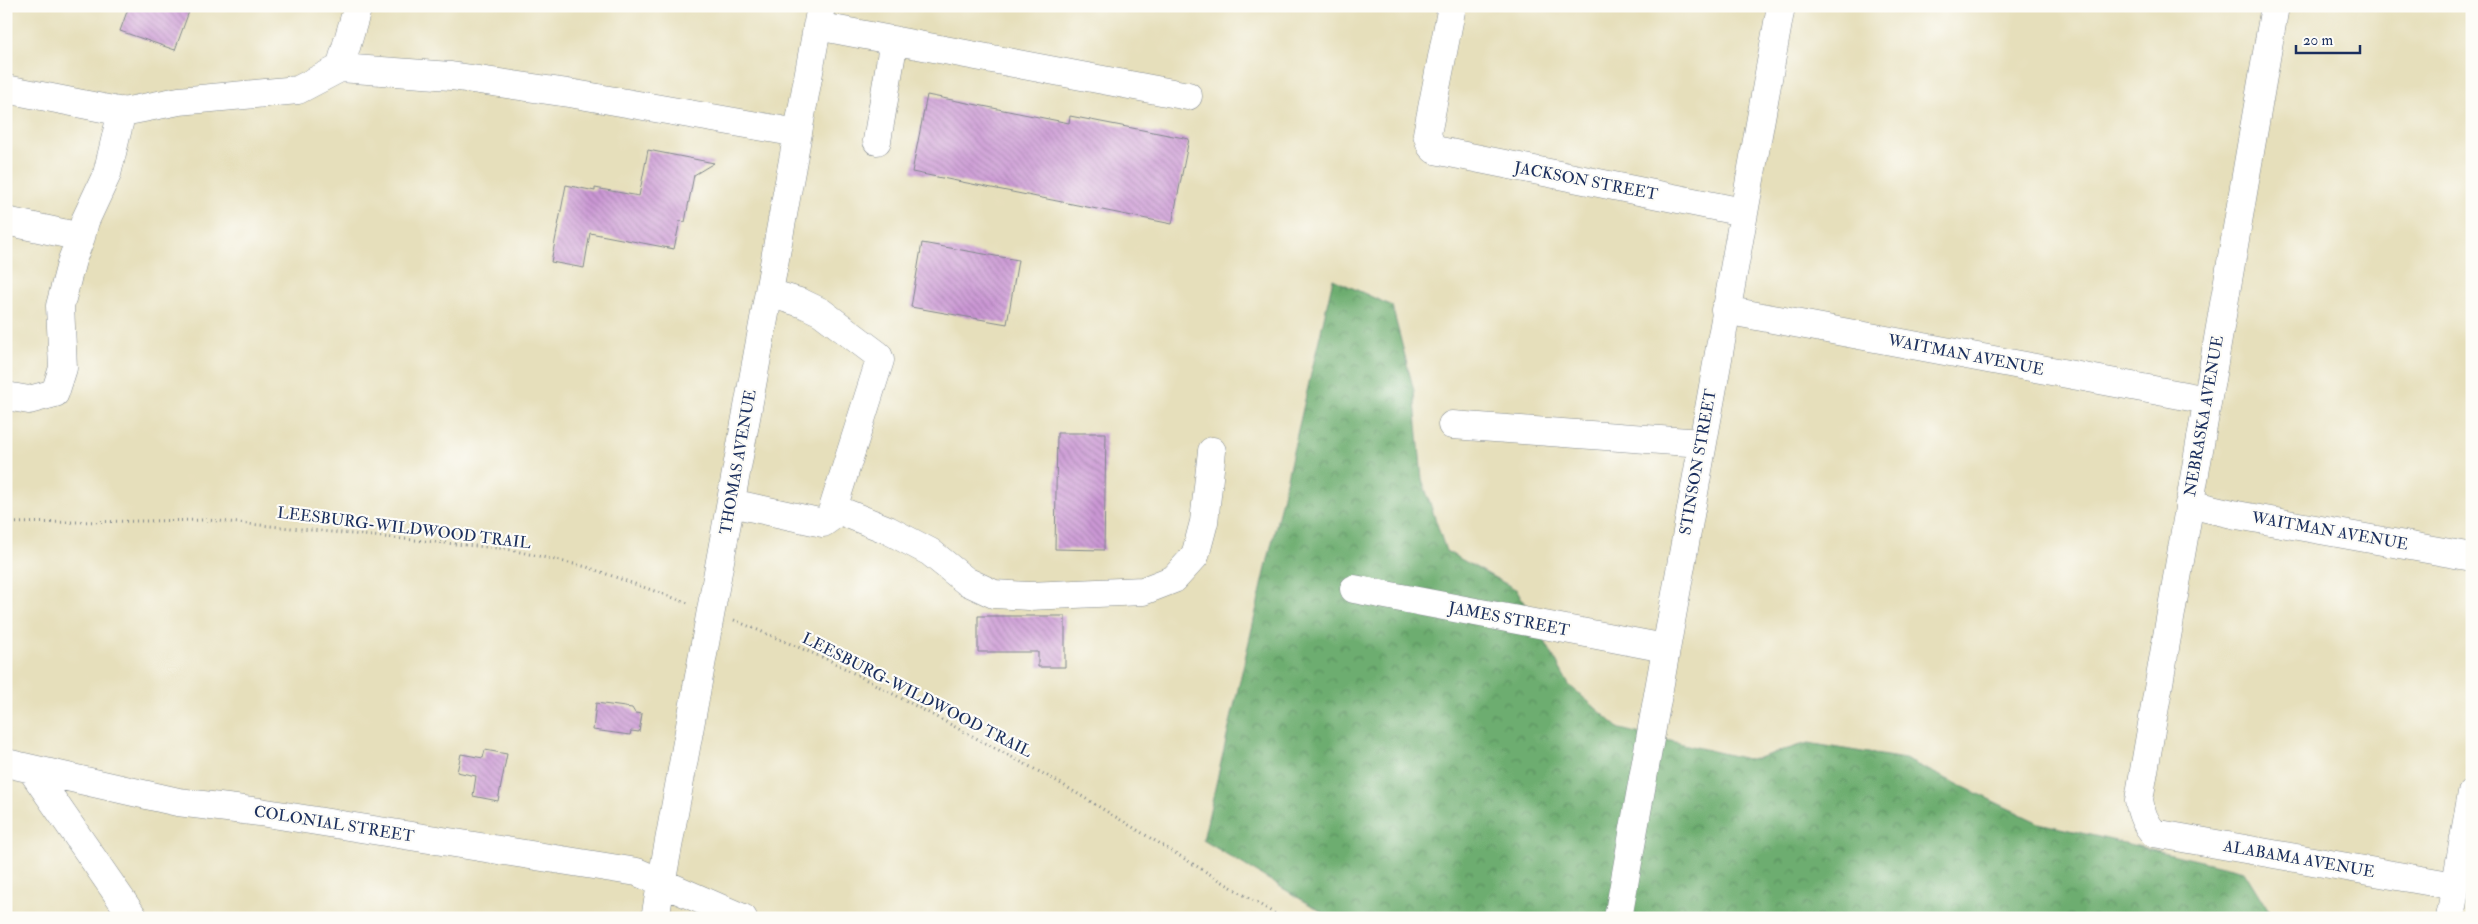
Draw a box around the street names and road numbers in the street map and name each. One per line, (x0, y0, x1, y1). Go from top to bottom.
street label: JACKSON STREET (1511, 157, 1660, 206)
street label: WAITMAN AVENUE (1885, 330, 2046, 380)
street label: NEBRASKA AVENUE (2180, 334, 2228, 498)
street label: STINSON STREET (1675, 387, 1721, 537)
street label: THOMAS AVENUE (715, 388, 761, 536)
street label: LEESBURG-WILDWOOD TRAIL (276, 503, 532, 554)
street label: WAITMAN AVENUE (2249, 507, 2410, 555)
street label: JAMES STREET (1446, 597, 1571, 642)
street label: LEESBURG-WILDWOOD TRAIL (799, 628, 1036, 762)
street label: COLONIAL STREET (252, 801, 416, 847)
street label: ALABAMA AVENUE (2221, 836, 2376, 882)

